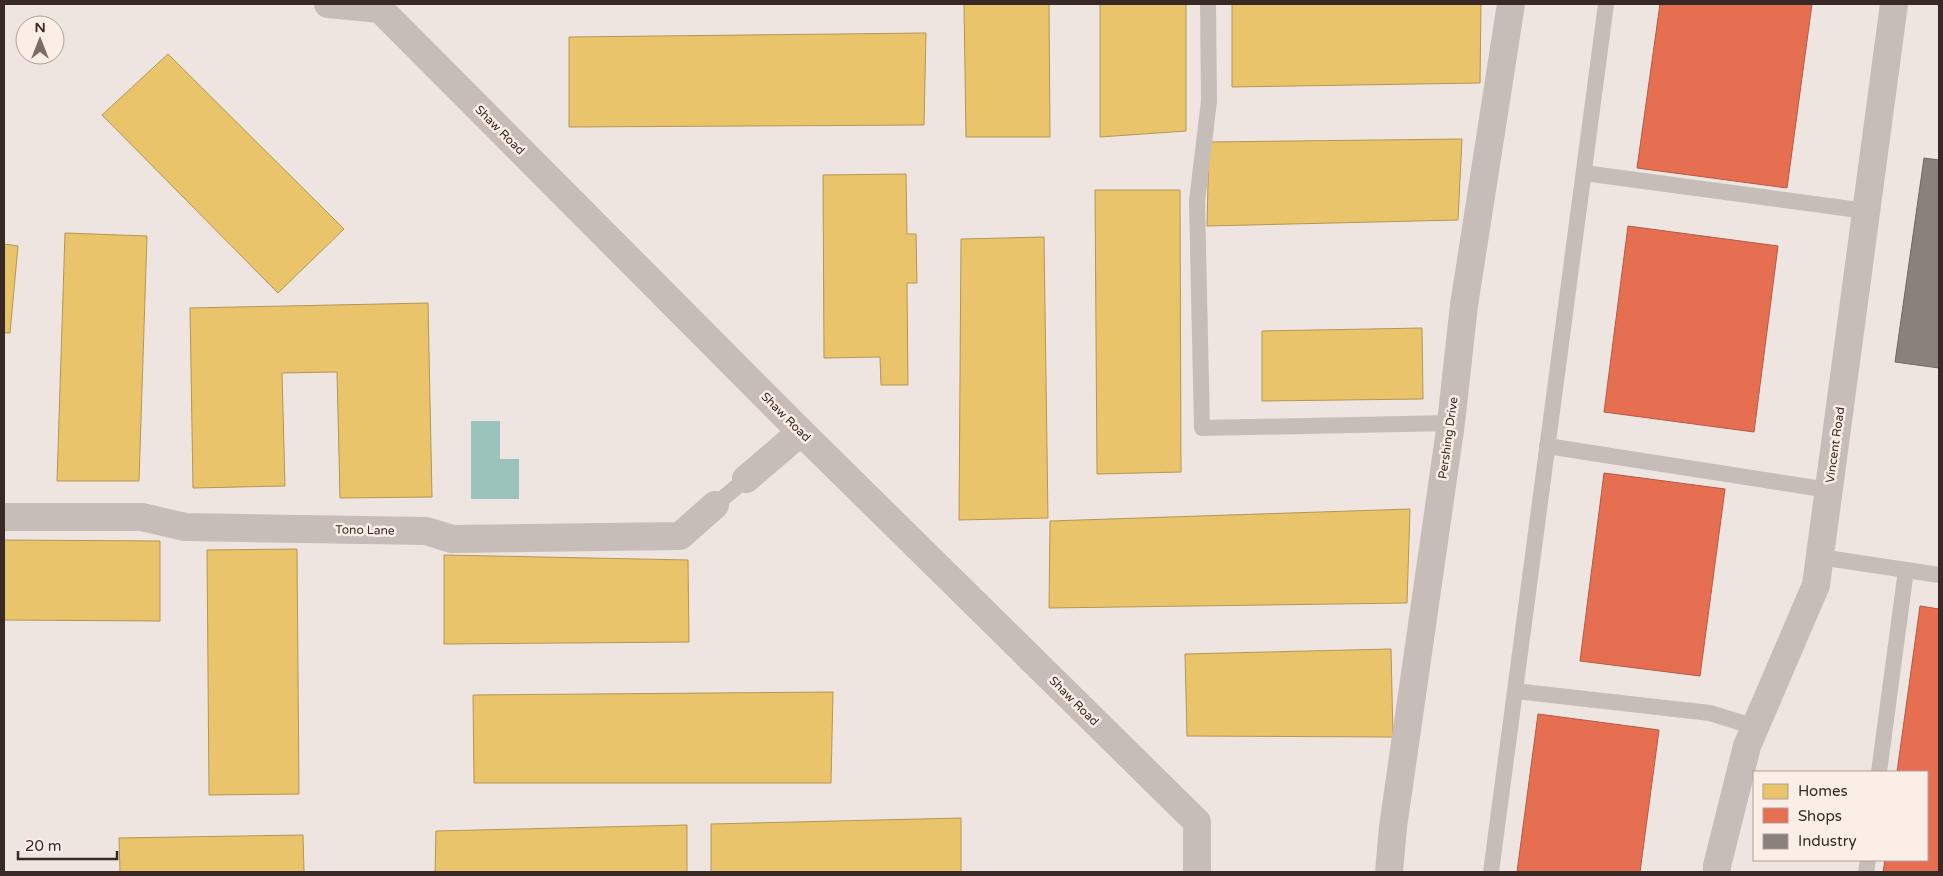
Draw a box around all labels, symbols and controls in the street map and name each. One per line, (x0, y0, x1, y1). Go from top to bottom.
north arrow (15, 15, 65, 65)
text: N (34, 19, 46, 36)
street label: Shaw Road (472, 102, 528, 158)
street label: Shaw Road (758, 389, 814, 445)
street label: Pershing Drive (1435, 396, 1461, 480)
street label: Vincent Road (1823, 406, 1847, 484)
street label: Tono Lane (335, 522, 395, 538)
street label: Shaw Road (1046, 673, 1102, 729)
legend (1753, 771, 1928, 861)
text: Homes (1798, 782, 1848, 800)
text: Shops (1798, 807, 1842, 825)
scale bar (18, 828, 116, 860)
text: Industry (1798, 832, 1857, 850)
text: 20 m (25, 837, 62, 855)

